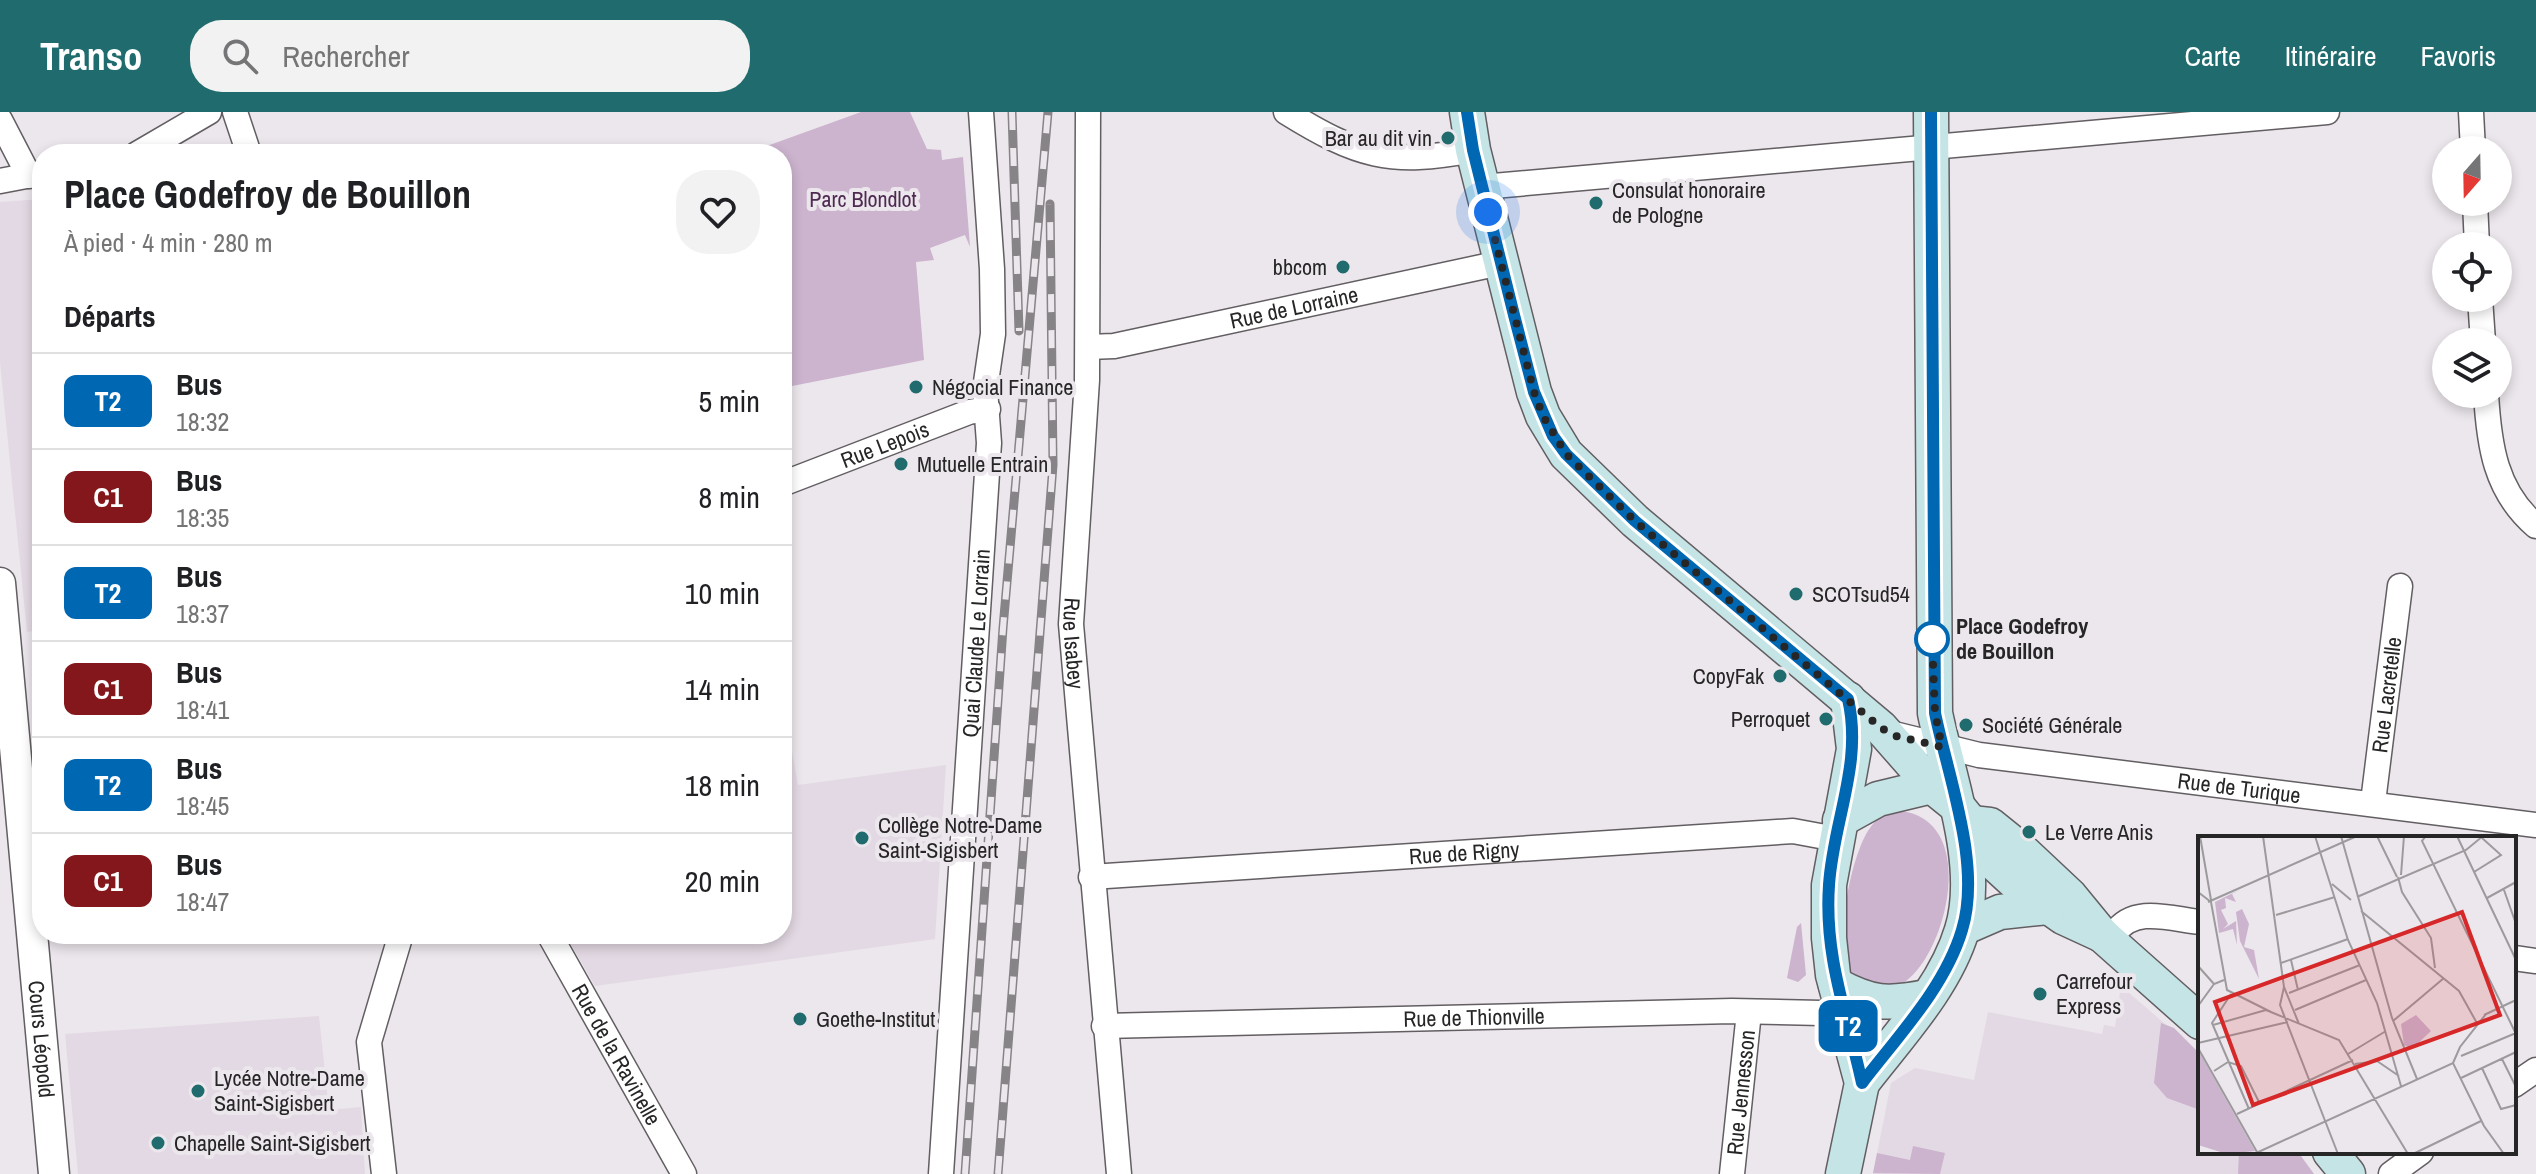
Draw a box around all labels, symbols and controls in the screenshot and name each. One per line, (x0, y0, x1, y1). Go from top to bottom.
search box (190, 20, 750, 92)
text: Transo (40, 31, 142, 82)
icon: search (218, 34, 262, 78)
text: Rechercher (282, 36, 409, 76)
text: Carte (2185, 37, 2241, 75)
text: Itinéraire (2285, 37, 2377, 75)
text: Favoris (2421, 37, 2496, 75)
place label: Bar au dit vin (1325, 123, 1432, 153)
marker: Bar au dit vin (1439, 129, 1457, 147)
north arrow (2432, 136, 2512, 216)
map controls (2432, 136, 2512, 408)
text: Place Godefroy de Bouillon (64, 169, 471, 220)
button: heart (676, 170, 760, 254)
place label: Consulat honoraire de Pologne (1612, 175, 1765, 230)
park label: Parc Blondlot (809, 184, 917, 214)
your location (1468, 192, 1508, 232)
marker: Consulat honoraire de Pologne (1587, 194, 1605, 212)
text: À pied · 4 min · 280 m (64, 225, 273, 260)
button: locate (2432, 232, 2512, 312)
place label: bbcom (1273, 252, 1327, 282)
marker: bbcom (1334, 258, 1352, 276)
street label: Rue de Lorraine (1227, 279, 1361, 336)
text: Départs (64, 296, 156, 336)
button: layers (2432, 328, 2512, 408)
text: Bus (176, 364, 222, 404)
place label: Négocial Finance (932, 372, 1073, 402)
marker: Négocial Finance (907, 378, 925, 396)
text: 5 min (698, 381, 760, 421)
text: T2 (95, 382, 121, 420)
text: 18:32 (176, 404, 229, 439)
street label: Rue Lepois (836, 414, 933, 475)
place label: Mutuelle Entrain (917, 449, 1048, 479)
marker: Mutuelle Entrain (892, 455, 910, 473)
text: Bus (176, 460, 222, 500)
text: 8 min (698, 477, 760, 517)
text: C1 (93, 478, 123, 516)
text: 18:35 (176, 500, 229, 535)
street label: Quai Claude Le Lorrain (955, 548, 997, 738)
text: Bus (176, 556, 222, 596)
text: 10 min (685, 573, 760, 613)
text: T2 (95, 574, 121, 612)
place label: SCOTsud54 (1812, 579, 1910, 609)
marker: SCOTsud54 (1787, 585, 1805, 603)
text: 18:37 (176, 596, 229, 631)
street label: Rue Isabey (1056, 597, 1092, 690)
place label: Place Godefroy de Bouillon (1956, 611, 2088, 666)
marker: Place Godefroy de Bouillon (1915, 622, 1949, 656)
street label: Rue Lacretelle (2364, 635, 2409, 754)
text: Bus (176, 652, 222, 692)
place label: CopyFak (1693, 661, 1765, 691)
marker: CopyFak (1771, 667, 1789, 685)
text: 14 min (685, 669, 760, 709)
text: C1 (93, 670, 123, 708)
text: 18:41 (176, 692, 229, 727)
place label: Perroquet (1731, 704, 1810, 734)
marker: Perroquet (1817, 710, 1835, 728)
place label: Société Générale (1982, 710, 2122, 740)
marker: Société Générale (1957, 716, 1975, 734)
text: Bus (176, 748, 222, 788)
text: 18 min (685, 765, 760, 805)
street label: Rue de Turique (2176, 765, 2302, 810)
text: T2 (95, 766, 121, 804)
text: 18:45 (176, 788, 229, 823)
place label: Collège Notre-Dame Saint-Sigisbert (878, 810, 1042, 865)
place label: Le Verre Anis (2045, 817, 2153, 847)
marker: Le Verre Anis (2020, 823, 2038, 841)
marker: Collège Notre-Dame Saint-Sigisbert (853, 829, 871, 847)
street label: Rue de Rigny (1408, 834, 1520, 871)
inset map (2198, 836, 2516, 1154)
text: Bus (176, 844, 222, 884)
text: 20 min (685, 861, 760, 901)
text: C1 (93, 862, 123, 900)
text: 18:47 (176, 884, 229, 919)
place label: Carrefour Express (2056, 966, 2132, 1021)
street label: Rue de la Ravinelle (565, 978, 668, 1130)
street label: Cours Léopold (21, 979, 62, 1099)
marker: Carrefour Express (2031, 985, 2049, 1003)
street label: Rue de Thionville (1403, 1000, 1545, 1034)
line badge: T2 (1812, 1000, 1884, 1052)
place label: Goethe-Institut (816, 1004, 935, 1034)
text: T2 (1835, 1007, 1861, 1045)
marker: Goethe-Institut (791, 1010, 809, 1028)
street label: Rue Jennesson (1719, 1028, 1762, 1156)
place label: Lycée Notre-Dame Saint-Sigisbert (214, 1063, 365, 1118)
marker: Lycée Notre-Dame Saint-Sigisbert (189, 1082, 207, 1100)
place label: Chapelle Saint-Sigisbert (174, 1128, 371, 1158)
marker: Chapelle Saint-Sigisbert (149, 1134, 167, 1152)

